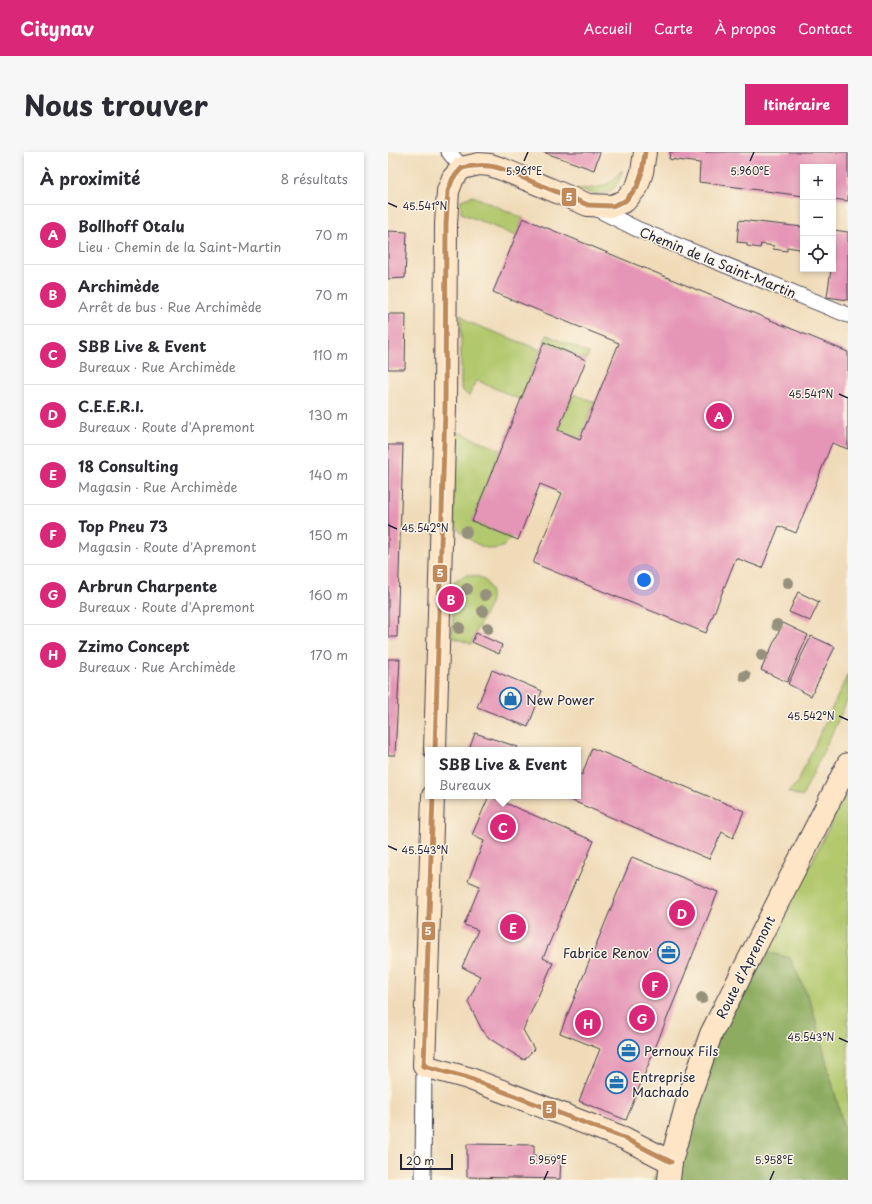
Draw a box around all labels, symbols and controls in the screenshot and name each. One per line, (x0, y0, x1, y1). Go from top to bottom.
text: Citynav (20, 14, 94, 42)
text: Accueil (584, 18, 632, 39)
text: Carte (654, 18, 693, 39)
text: À propos (715, 18, 776, 39)
text: Contact (798, 18, 852, 39)
text: Nous trouver (24, 83, 208, 126)
button: Itinéraire (745, 84, 848, 125)
text: 5.961°E (506, 163, 542, 178)
text: 5.960°E (730, 163, 770, 178)
map controls (800, 164, 836, 272)
button: + (800, 164, 836, 200)
text: À proximité (40, 165, 140, 191)
text: 8 résultats (281, 169, 348, 188)
line badge: 5 (561, 187, 577, 207)
text: 5 (565, 188, 573, 205)
text: 45.541°N (403, 198, 448, 213)
button: − (800, 200, 836, 236)
text: Bollhoff Otalu (78, 214, 185, 237)
street label: Chemin de la Saint-Martin (637, 222, 799, 302)
text: A (48, 225, 58, 244)
text: 70 m (315, 225, 348, 244)
button: locate (800, 236, 836, 272)
text: Lieu · Chemin de la Saint-Martin (78, 237, 281, 256)
text: Archimède (78, 274, 159, 297)
text: B (49, 285, 57, 304)
text: 70 m (315, 285, 348, 304)
text: Arrêt de bus · Rue Archimède (78, 297, 262, 316)
text: SBB Live & Event (78, 334, 206, 357)
text: C (48, 345, 58, 364)
text: 110 m (313, 345, 348, 364)
text: Bureaux · Rue Archimède (78, 357, 236, 376)
text: 45.541°N (789, 386, 834, 401)
text: C.E.E.R.I. (78, 394, 144, 417)
pin: A (706, 401, 732, 431)
text: D (48, 405, 58, 424)
text: 130 m (309, 405, 348, 424)
text: Bureaux · Route d'Apremont (78, 417, 255, 436)
text: 18 Consulting (78, 454, 178, 477)
text: E (49, 465, 57, 484)
text: 140 m (309, 465, 348, 484)
text: Magasin · Rue Archimède (78, 477, 237, 496)
text: Top Pneu 73 (78, 514, 168, 537)
text: 45.542°N (401, 520, 449, 535)
text: F (49, 525, 57, 544)
text: 150 m (309, 525, 348, 544)
text: Magasin · Route d'Apremont (78, 537, 256, 556)
line badge: 5 (432, 564, 448, 583)
text: 5 (436, 564, 444, 581)
your location (634, 570, 654, 590)
text: Arbrun Charpente (78, 574, 217, 597)
pin: B (438, 584, 464, 614)
text: G (48, 585, 58, 604)
text: 160 m (309, 585, 348, 604)
text: Bureaux · Route d'Apremont (78, 597, 255, 616)
text: Zzimo Concept (78, 634, 190, 657)
text: H (48, 645, 58, 664)
text: 170 m (310, 645, 348, 664)
text: Bureaux · Rue Archimède (78, 657, 236, 676)
shop icon: New Power (497, 686, 523, 712)
place label: New Power (526, 690, 596, 709)
text: 45.542°N (787, 708, 835, 723)
popup (425, 747, 581, 799)
text: SBB Live & Event (439, 752, 567, 775)
text: Bureaux (439, 775, 491, 794)
pin: C (490, 812, 516, 842)
text: 45.543°N (402, 842, 449, 857)
pin: D (669, 898, 695, 928)
pin: E (500, 912, 526, 942)
street label: Route d'Apremont (711, 912, 779, 1022)
line badge: 5 (421, 921, 436, 941)
text: 5 (424, 922, 432, 939)
office icon: Fabrice Renov' (655, 939, 681, 965)
place label: Fabrice Renov' (563, 943, 652, 962)
pin: F (642, 970, 668, 1000)
pin: G (629, 1003, 655, 1033)
pin: H (575, 1008, 601, 1038)
text: 45.543°N (788, 1029, 835, 1044)
office icon: Pernoux Fils (615, 1037, 641, 1063)
place label: Pernoux Fils (644, 1041, 718, 1060)
place label: Entreprise Machado (632, 1067, 696, 1101)
office icon: Entreprise Machado (603, 1070, 629, 1096)
line badge: 5 (542, 1100, 557, 1119)
text: 5 (545, 1100, 553, 1117)
scale bar (400, 1152, 453, 1171)
text: 20 m (406, 1152, 434, 1169)
text: 5.959°E (529, 1152, 567, 1167)
text: 5.958°E (755, 1152, 793, 1167)

